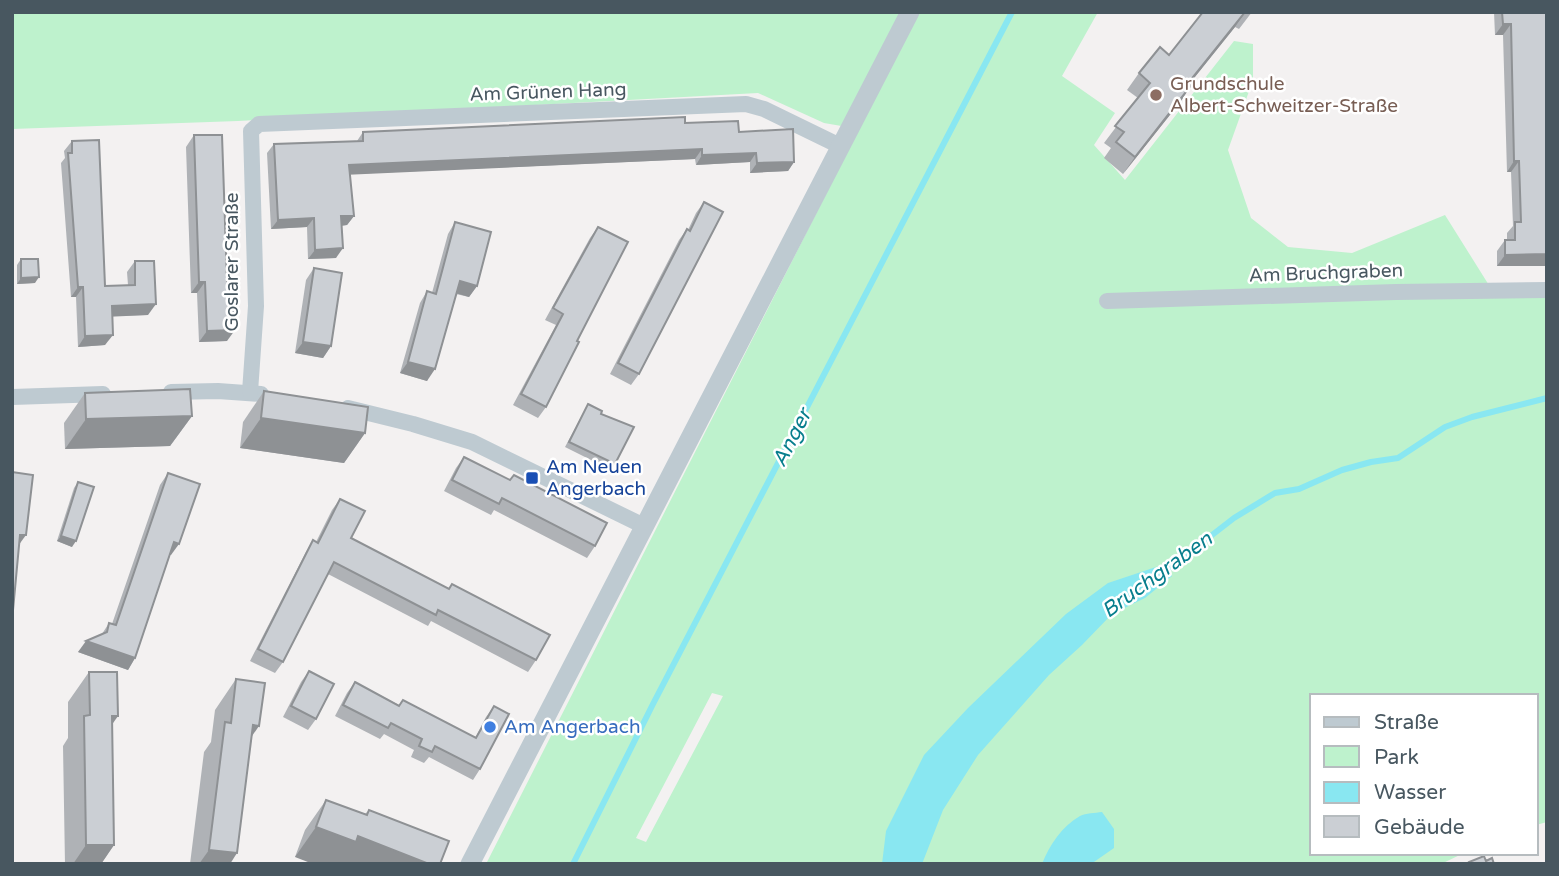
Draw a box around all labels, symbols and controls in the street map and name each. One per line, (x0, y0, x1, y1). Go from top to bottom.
place label: Grundschule Albert-Schweitzer-Straße (1170, 73, 1398, 117)
street label: Am Grünen Hang (469, 78, 627, 106)
marker: Grundschule Albert-Schweitzer-Straße (1148, 87, 1164, 103)
street label: Goslarer Straße (221, 192, 243, 332)
street label: Am Bruchgraben (1249, 259, 1403, 287)
water label: Anger (767, 402, 818, 471)
place label: Am Neuen Angerbach (546, 456, 646, 500)
marker: Am Neuen Angerbach (524, 470, 540, 486)
water label: Bruchgraben (1097, 526, 1218, 623)
legend (1310, 694, 1538, 855)
text: Straße (1374, 710, 1439, 735)
place label: Am Angerbach (504, 716, 640, 738)
marker: Am Angerbach (482, 719, 498, 735)
text: Park (1374, 745, 1419, 770)
text: Wasser (1374, 780, 1446, 805)
text: Gebäude (1374, 815, 1465, 840)

